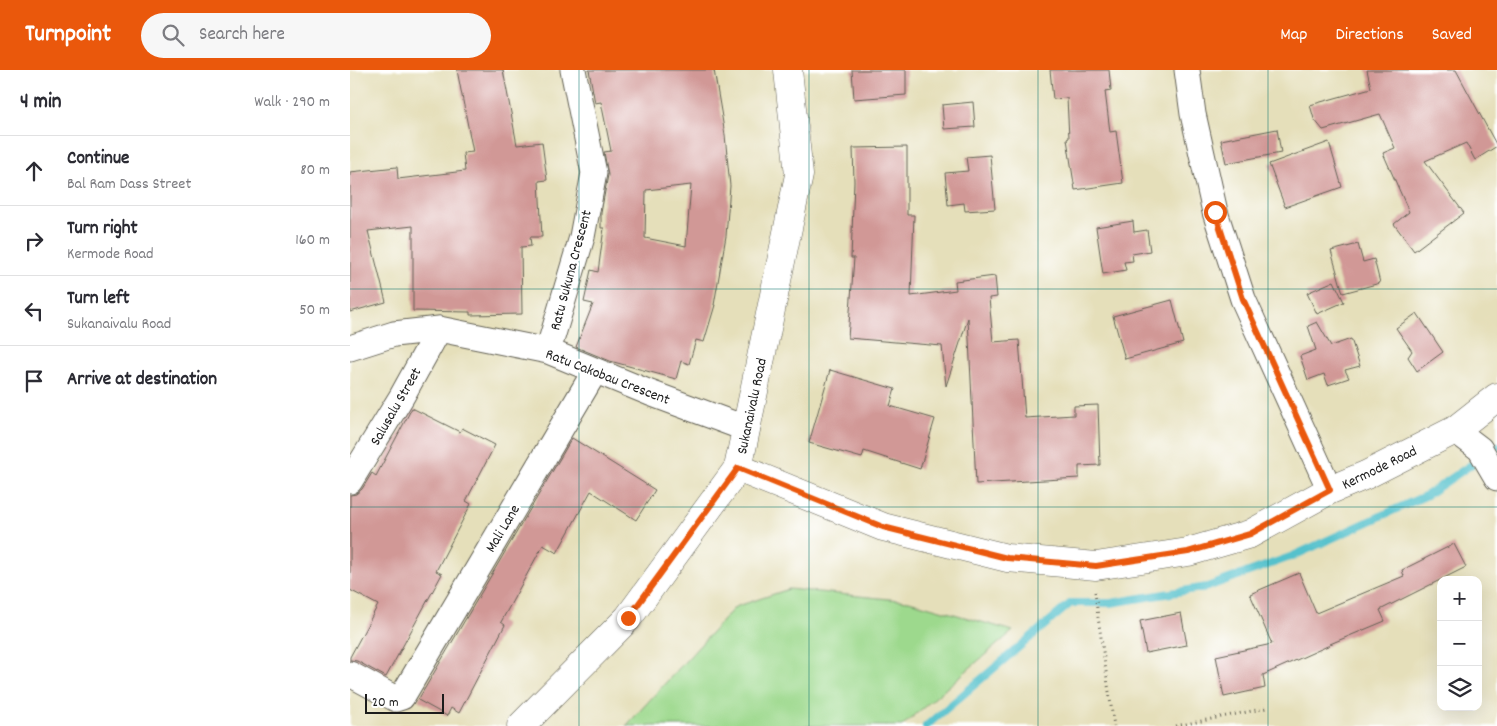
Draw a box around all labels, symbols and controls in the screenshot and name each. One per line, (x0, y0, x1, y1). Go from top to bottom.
search box (141, 13, 491, 58)
text: Turnpoint (25, 18, 111, 52)
icon: search (159, 21, 187, 49)
text: Search here (199, 22, 285, 49)
text: Map (1280, 23, 1307, 48)
text: Directions (1335, 23, 1404, 48)
text: Saved (1432, 23, 1472, 48)
text: 4 min (20, 88, 62, 118)
text: Walk · 290 m (254, 91, 330, 114)
text: Continue (67, 146, 129, 173)
icon: ahead (20, 157, 48, 185)
text: 80 m (300, 159, 330, 182)
text: Bal Ram Dass Street (67, 173, 191, 196)
route start (1204, 201, 1227, 224)
street label: Ratu Sukuna Crescent (545, 207, 599, 333)
text: Turn right (67, 216, 138, 243)
icon: right (20, 227, 48, 255)
text: 160 m (295, 229, 330, 252)
text: Kermode Road (67, 243, 154, 266)
text: Turn left (67, 286, 130, 313)
icon: left (20, 297, 48, 325)
text: 50 m (299, 299, 330, 322)
text: Sukanaivalu Road (67, 313, 171, 336)
street label: Ratu Cakobau Crescent (542, 344, 673, 412)
street label: Sukanaivalu Road (732, 356, 774, 457)
street label: Salusalu Street (365, 363, 428, 450)
icon: arrive (20, 367, 48, 395)
text: Arrive at destination (67, 367, 217, 394)
street label: Kermode Road (1339, 441, 1421, 496)
street label: Mali Lane (481, 501, 527, 557)
map controls (1437, 576, 1482, 711)
button: + (1437, 576, 1482, 621)
route end (617, 607, 640, 630)
button: − (1437, 621, 1482, 666)
button: layers (1437, 666, 1482, 711)
scale bar (365, 691, 444, 714)
text: 20 m (372, 693, 399, 713)

